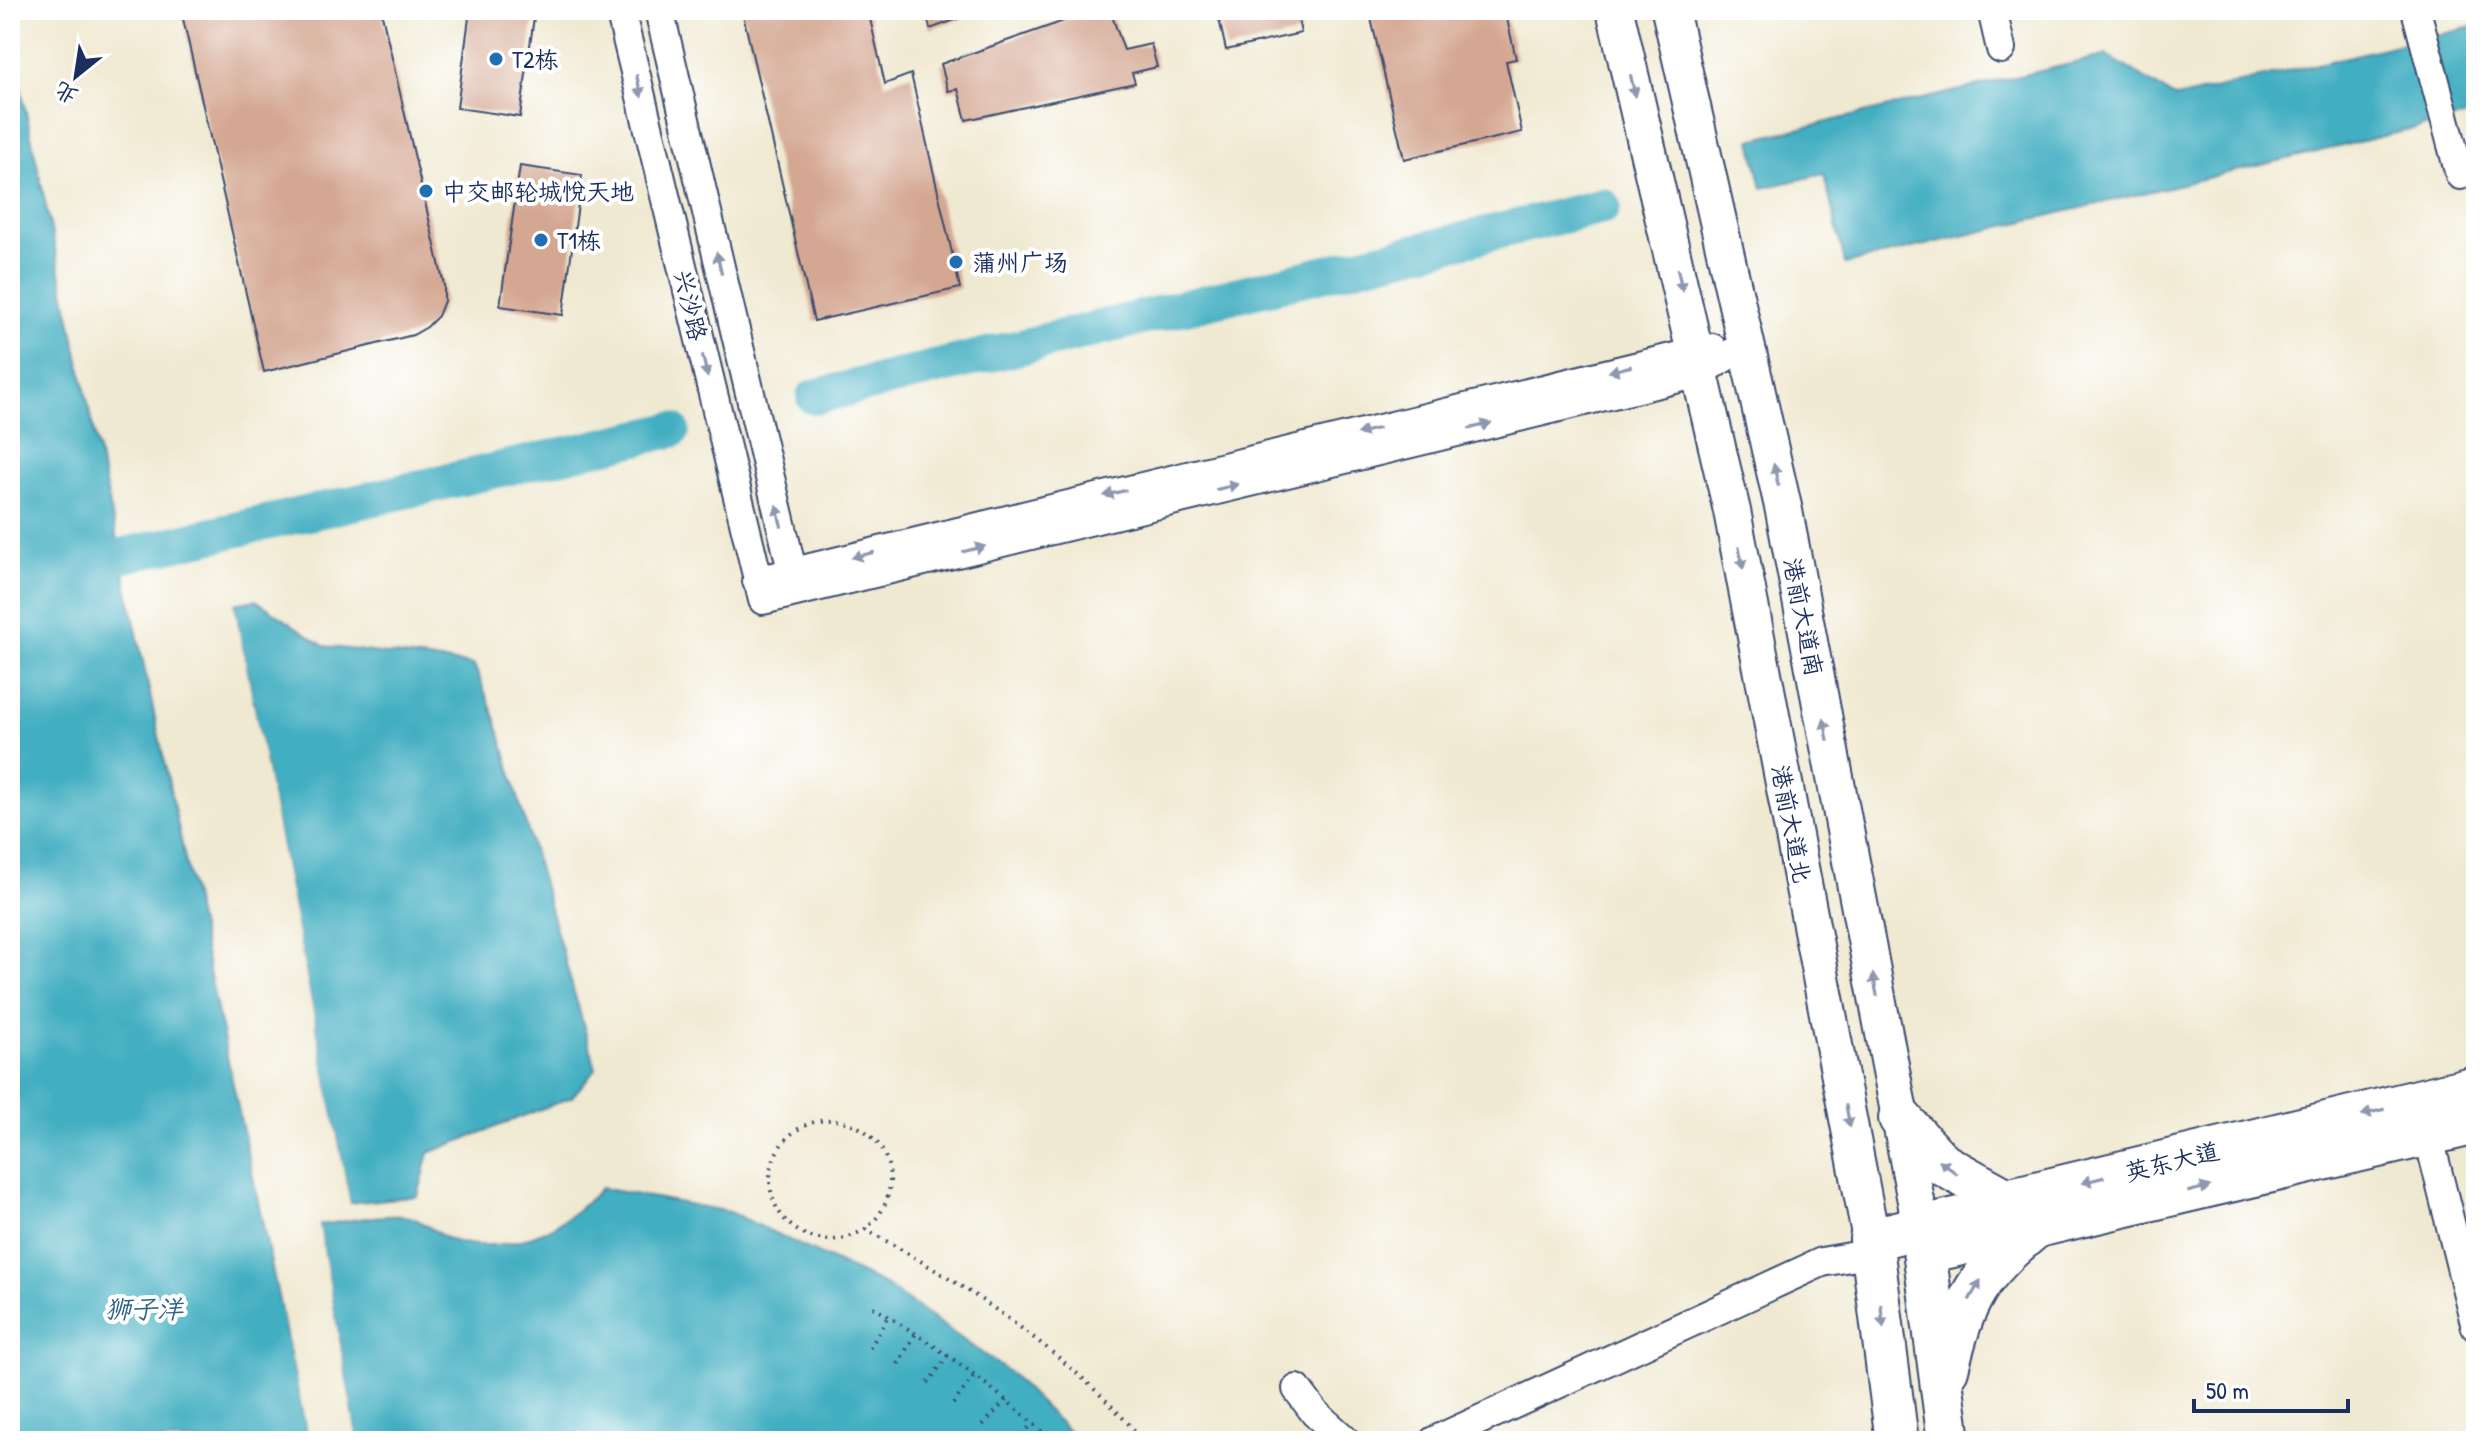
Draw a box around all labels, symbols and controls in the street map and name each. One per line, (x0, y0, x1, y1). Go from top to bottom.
north arrow (36, 36, 116, 116)
place label: T2栋 (512, 43, 558, 75)
marker: T2栋 (487, 50, 505, 68)
one-way arrow (633, 73, 645, 98)
one-way arrow (1628, 74, 1640, 99)
text: 北 (49, 75, 83, 112)
place label: 中交邮轮城悦天地 (442, 175, 634, 207)
marker: 中交邮轮城悦天地 (417, 182, 435, 200)
place label: T1栋 (557, 224, 601, 256)
marker: T1栋 (532, 231, 550, 249)
place label: 蒲州广场 (972, 246, 1068, 278)
one-way arrow (712, 251, 725, 276)
marker: 蒲州广场 (947, 253, 965, 271)
street label: 兴沙路 (667, 266, 715, 344)
one-way arrow (1674, 268, 1686, 293)
one-way arrow (700, 354, 712, 379)
one-way arrow (1608, 363, 1633, 375)
one-way arrow (1467, 419, 1492, 432)
one-way arrow (1355, 425, 1380, 437)
one-way arrow (1769, 462, 1782, 487)
one-way arrow (1215, 481, 1240, 493)
one-way arrow (1103, 487, 1128, 499)
one-way arrow (773, 503, 785, 528)
one-way arrow (962, 542, 987, 554)
one-way arrow (1736, 546, 1748, 571)
one-way arrow (850, 549, 875, 561)
street label: 港前大道南 (1777, 555, 1831, 679)
one-way arrow (1819, 717, 1832, 742)
street label: 港前大道北 (1765, 762, 1819, 886)
one-way arrow (1868, 973, 1881, 998)
one-way arrow (1843, 1104, 1855, 1129)
one-way arrow (2360, 1106, 2385, 1119)
street label: 英东大道 (2122, 1134, 2222, 1188)
one-way arrow (1938, 1159, 1958, 1175)
one-way arrow (2080, 1174, 2105, 1186)
one-way arrow (2186, 1183, 2211, 1195)
one-way arrow (1968, 1278, 1982, 1301)
water label: 狮子洋 (105, 1291, 184, 1326)
one-way arrow (1876, 1304, 1889, 1329)
scale bar (2194, 1363, 2348, 1413)
text: 50 m (2206, 1374, 2249, 1406)

